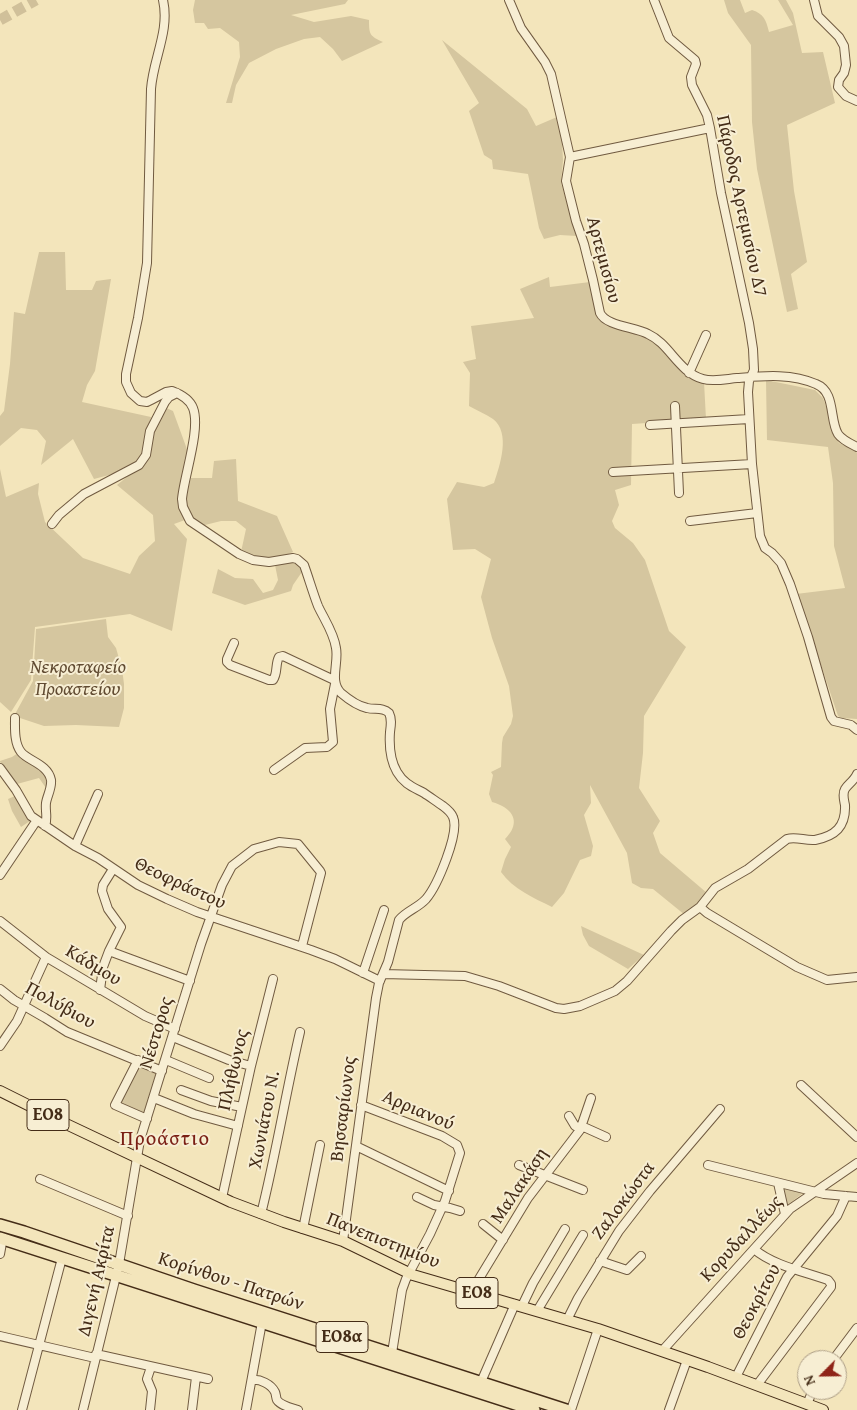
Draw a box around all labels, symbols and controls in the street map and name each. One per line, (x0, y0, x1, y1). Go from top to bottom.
street label: Πάροδος Αρτεμισίου Δ7 (711, 113, 771, 299)
street label: Αρτεμισίου (581, 214, 625, 306)
park label: Νεκροταφείο Προαστείου (30, 657, 126, 701)
street label: Θεοφράστου (131, 853, 229, 915)
street label: Κάδμου (61, 941, 125, 991)
street label: Πολύβιου (21, 977, 99, 1035)
street label: Νέστορος (135, 994, 179, 1072)
street label: Πλήθωνος (214, 1027, 254, 1113)
street label: Βησσαρίωνος (326, 1055, 362, 1163)
street label: Χωνιάτου Ν. (244, 1069, 286, 1171)
street label: Αρριανού (379, 1086, 457, 1136)
road number: ΕΟ8 (27, 1100, 69, 1130)
district label: Προάστιο (119, 1127, 211, 1153)
street label: Μαλακάση (486, 1144, 554, 1228)
street label: Ζαλοκώστα (587, 1158, 661, 1244)
street label: Κορυδαλλέως (696, 1191, 788, 1287)
street label: Πανεπιστημίου (323, 1208, 443, 1274)
street label: Διγενή Ακρίτα (73, 1223, 121, 1339)
street label: Κορίνθου - Πατρών (155, 1248, 307, 1316)
street label: Θεοκρίτου (728, 1260, 786, 1344)
road number: ΕΟ8 (456, 1278, 498, 1309)
road number: ΕΟ8α (316, 1321, 368, 1352)
north arrow (797, 1350, 847, 1400)
text: N (798, 1372, 820, 1389)

